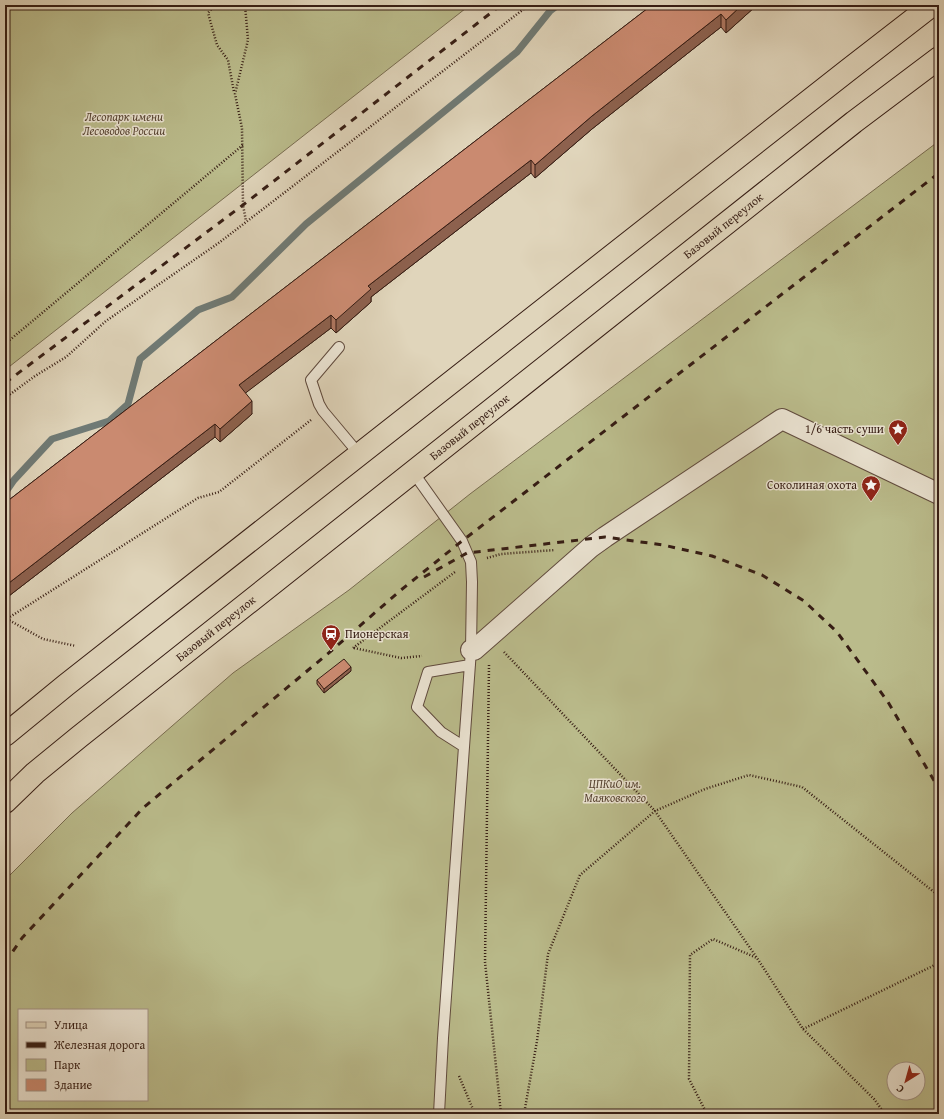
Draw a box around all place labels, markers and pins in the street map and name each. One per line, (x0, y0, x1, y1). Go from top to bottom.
place icon: 1/6 часть суши (887, 418, 909, 446)
place label: 1/6 часть суши (805, 420, 884, 437)
place icon: Соколиная охота (860, 474, 882, 502)
place label: Соколиная охота (767, 476, 857, 493)
station icon: Пионерская (320, 623, 342, 651)
place label: Пионерская (345, 625, 408, 642)

